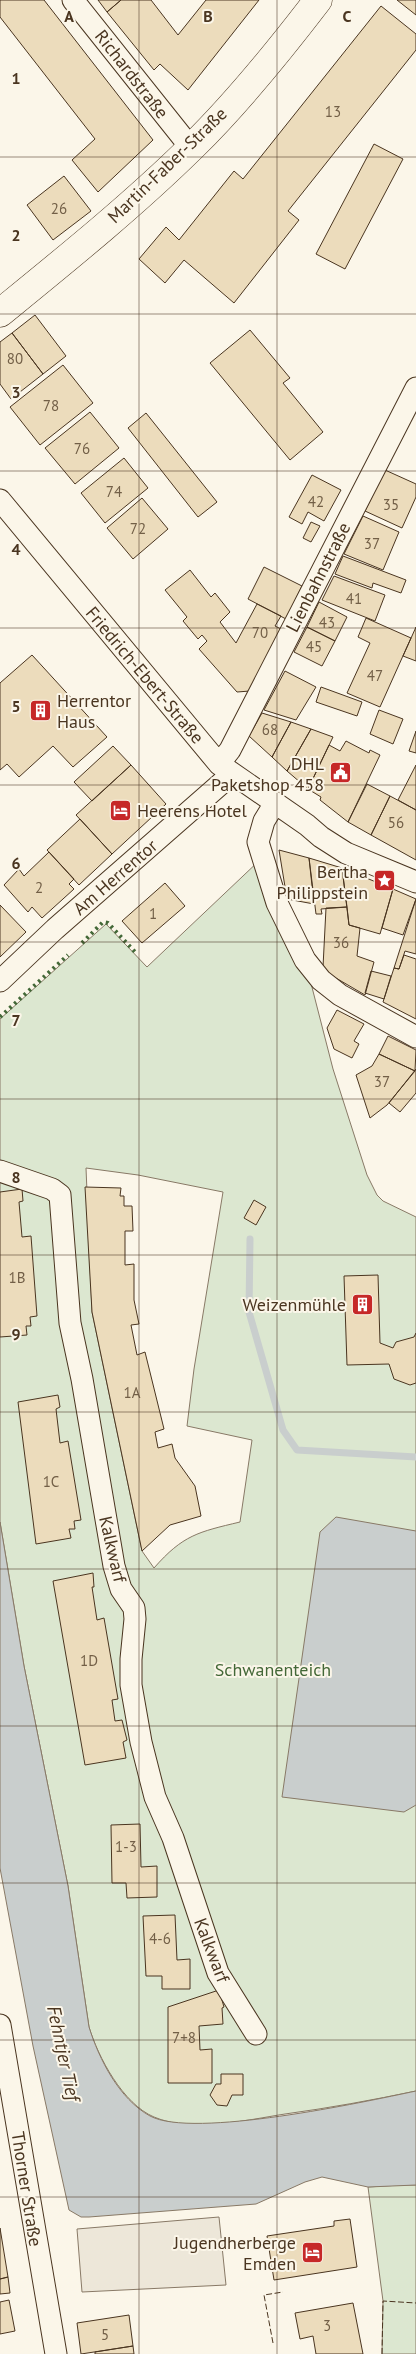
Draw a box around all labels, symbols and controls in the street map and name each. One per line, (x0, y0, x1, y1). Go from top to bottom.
text: A (64, 6, 74, 26)
text: B (203, 6, 213, 26)
text: C (343, 6, 352, 26)
street label: Richardstraße (90, 25, 174, 123)
text: 1 (11, 68, 21, 88)
street label: Martin-Faber-Straße (102, 102, 232, 228)
house number: 13 (325, 102, 341, 121)
house number: 26 (51, 199, 67, 218)
text: 2 (11, 225, 21, 245)
house number: 80 (7, 349, 23, 368)
text: 3 (11, 382, 21, 402)
house number: 78 (43, 396, 59, 415)
house number: 76 (74, 439, 90, 458)
house number: 74 (106, 482, 122, 501)
house number: 42 (308, 492, 324, 511)
house number: 35 (383, 495, 399, 514)
street label: Lienbahnstraße (281, 518, 355, 636)
house number: 72 (130, 519, 146, 538)
house number: 37 (364, 534, 380, 553)
text: 4 (11, 539, 21, 559)
house number: 41 (346, 589, 362, 608)
street label: Friedrich-Ebert-Straße (81, 602, 209, 748)
house number: 43 (319, 613, 335, 632)
house number: 70 (252, 623, 268, 642)
house number: 45 (306, 637, 322, 656)
house number: 47 (367, 666, 383, 685)
place label: Herrentor Haus (57, 689, 131, 733)
text: 5 (11, 696, 21, 716)
building icon: Herrentor Haus (29, 698, 53, 722)
house number: 68 (262, 720, 278, 739)
place label: DHL Paketshop 458 (211, 752, 324, 796)
public building icon: DHL Paketshop 458 (328, 761, 352, 785)
hotel icon: Heerens Hotel (109, 798, 133, 822)
place label: Heerens Hotel (137, 799, 247, 822)
house number: 56 (388, 813, 404, 832)
street label: Am Herrentor (68, 834, 162, 920)
text: 6 (11, 853, 21, 873)
place label: Bertha Philippstein (276, 860, 368, 904)
place icon: Bertha Philippstein (372, 869, 396, 893)
house number: 2 (35, 878, 43, 897)
house number: 1 (149, 904, 157, 923)
house number: 36 (333, 933, 349, 952)
text: 7 (11, 1010, 21, 1030)
house number: 37 (374, 1072, 390, 1091)
text: 8 (11, 1167, 21, 1187)
house number: 1B (9, 1268, 25, 1287)
building icon: Weizenmühle (350, 1292, 374, 1316)
place label: Weizenmühle (243, 1293, 346, 1316)
text: 9 (11, 1324, 21, 1344)
house number: 1A (124, 1383, 141, 1402)
house number: 1C (43, 1472, 59, 1491)
street label: Kalkwarf (94, 1514, 132, 1586)
house number: 1D (80, 1651, 98, 1670)
park label: Schwanenteich (215, 1658, 331, 1681)
house number: 1-3 (115, 1837, 137, 1856)
street label: Kalkwarf (189, 1914, 235, 1987)
house number: 4-6 (149, 1929, 171, 1948)
water label: Fehntjer Tief (42, 2003, 87, 2106)
house number: 7+8 (172, 2028, 196, 2047)
street label: Thorner Straße (7, 2130, 47, 2248)
place label: Jugendherberge Emden (173, 2231, 296, 2275)
hotel icon: Jugendherberge Emden (300, 2240, 324, 2264)
house number: 3 (323, 2316, 331, 2335)
house number: 5 (101, 2325, 109, 2344)

